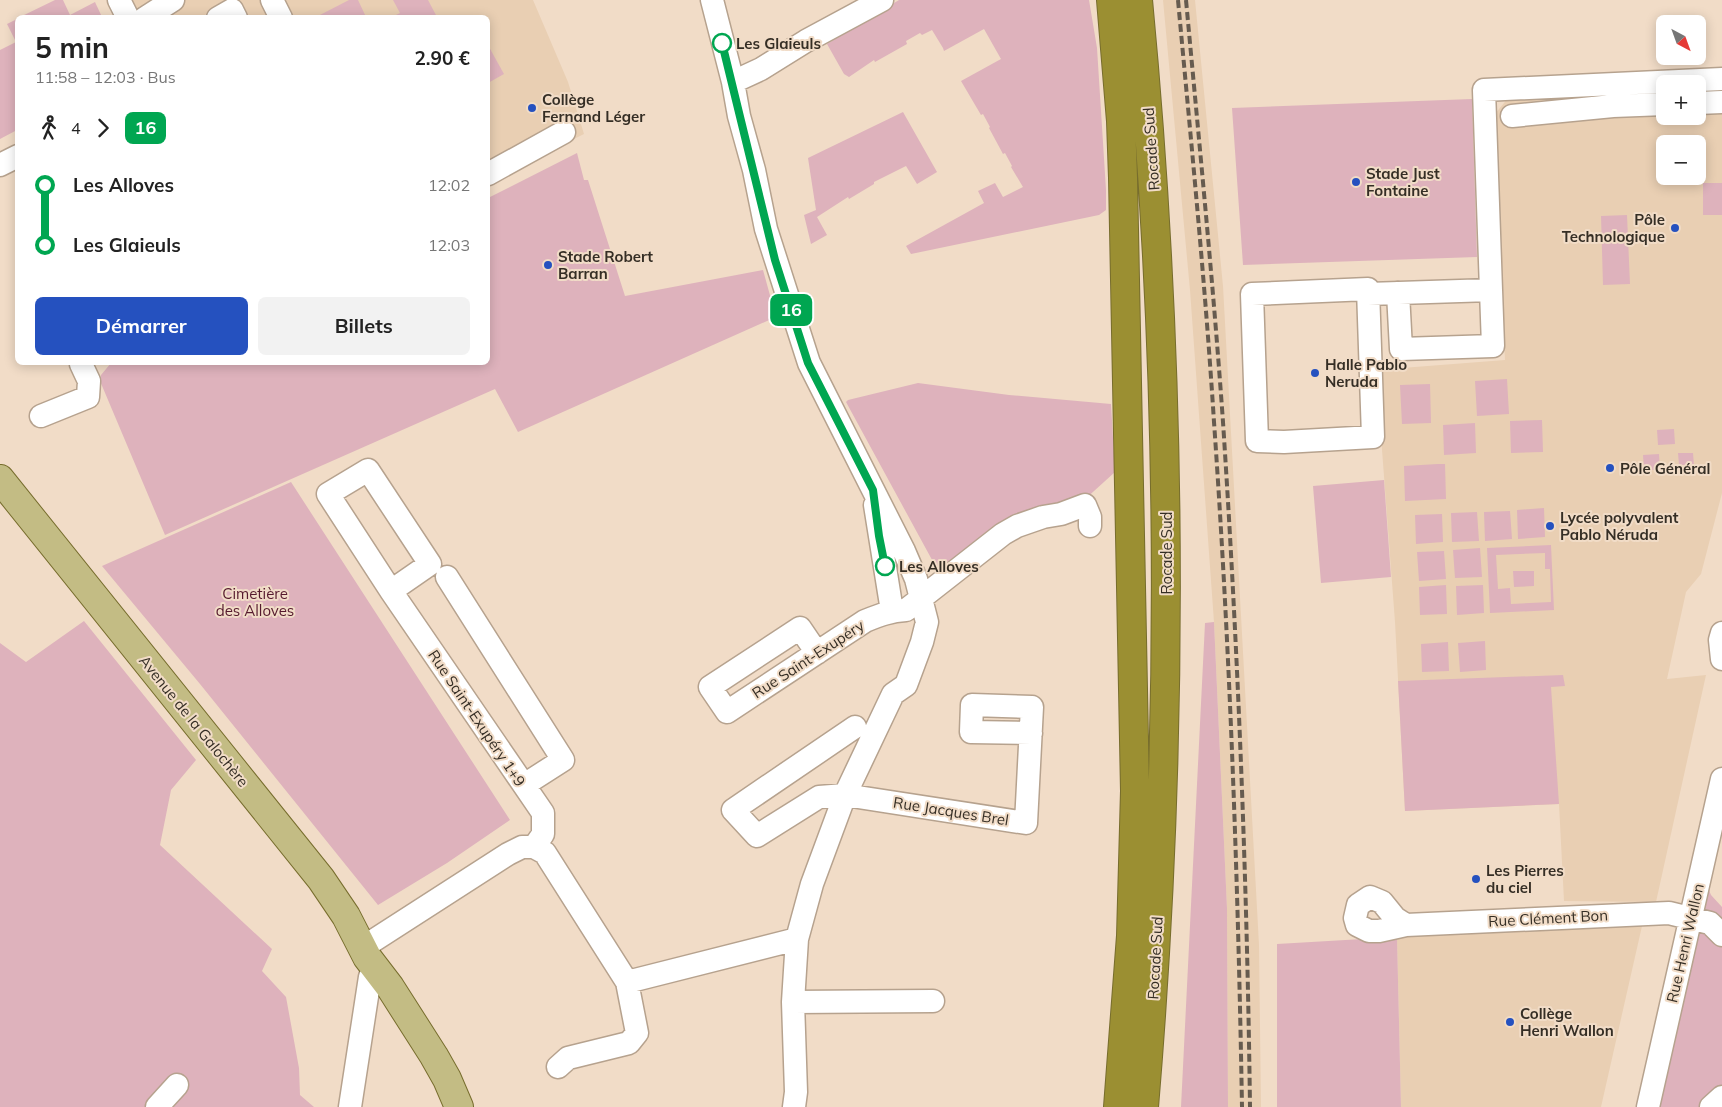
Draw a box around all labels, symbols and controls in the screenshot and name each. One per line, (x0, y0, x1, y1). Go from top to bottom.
north arrow (1656, 15, 1706, 65)
map controls (1656, 15, 1706, 185)
text: 5 min (35, 30, 109, 65)
marker: Les Glaieuls (712, 33, 732, 53)
place label: Les Glaieuls (736, 34, 821, 53)
text: 2.90 € (414, 46, 470, 70)
text: 11:58 – 12:03 · Bus (35, 67, 176, 87)
button: + (1656, 75, 1706, 125)
place label: Collège Fernand Léger (542, 90, 645, 126)
marker: Collège Fernand Léger (526, 102, 538, 114)
street label: Rocade Sud (1139, 107, 1163, 191)
icon: walk (35, 114, 63, 142)
icon: forward (89, 114, 117, 142)
text: 16 (135, 116, 156, 139)
text: 4 (71, 118, 81, 138)
button: − (1656, 135, 1706, 185)
place label: Stade Just Fontaine (1366, 164, 1440, 200)
text: Les Alloves (73, 173, 174, 197)
text: 12:02 (428, 175, 470, 195)
marker: Stade Just Fontaine (1350, 176, 1362, 188)
place label: Pôle Technologique (1562, 210, 1665, 246)
marker: Pôle Technologique (1669, 222, 1681, 234)
text: Les Glaieuls (73, 233, 181, 257)
text: 12:03 (428, 235, 470, 255)
place label: Stade Robert Barran (558, 247, 653, 283)
marker: Stade Robert Barran (542, 259, 554, 271)
line badge: 16 (768, 294, 814, 326)
button: Démarrer (35, 297, 248, 355)
button: Billets (258, 297, 470, 355)
text: 16 (780, 298, 802, 321)
place label: Halle Pablo Neruda (1325, 355, 1407, 391)
marker: Halle Pablo Neruda (1309, 367, 1321, 379)
place label: Pôle Général (1620, 459, 1710, 478)
marker: Pôle Général (1604, 462, 1616, 474)
place label: Lycée polyvalent Pablo Néruda (1560, 508, 1679, 544)
street label: Rocade Sud (1157, 511, 1176, 595)
marker: Lycée polyvalent Pablo Néruda (1544, 520, 1556, 532)
marker: Les Alloves (875, 556, 895, 576)
place label: Les Alloves (899, 557, 979, 576)
park label: Cimetière des Alloves (216, 584, 294, 620)
street label: Rue Saint-Exupéry (748, 616, 868, 702)
street label: Rue Saint-Exupéry 1+9 (424, 646, 530, 790)
street label: Avenue de la Galochère (135, 651, 253, 791)
street label: Rue Jacques Brel (892, 792, 1010, 830)
place label: Les Pierres du ciel (1486, 861, 1564, 897)
marker: Les Pierres du ciel (1470, 873, 1482, 885)
street label: Rue Henri Wallon (1662, 882, 1708, 1004)
street label: Rue Clément Bon (1488, 905, 1608, 931)
street label: Rocade Sud (1143, 916, 1167, 1000)
place label: Collège Henri Wallon (1520, 1004, 1614, 1040)
marker: Collège Henri Wallon (1504, 1016, 1516, 1028)

